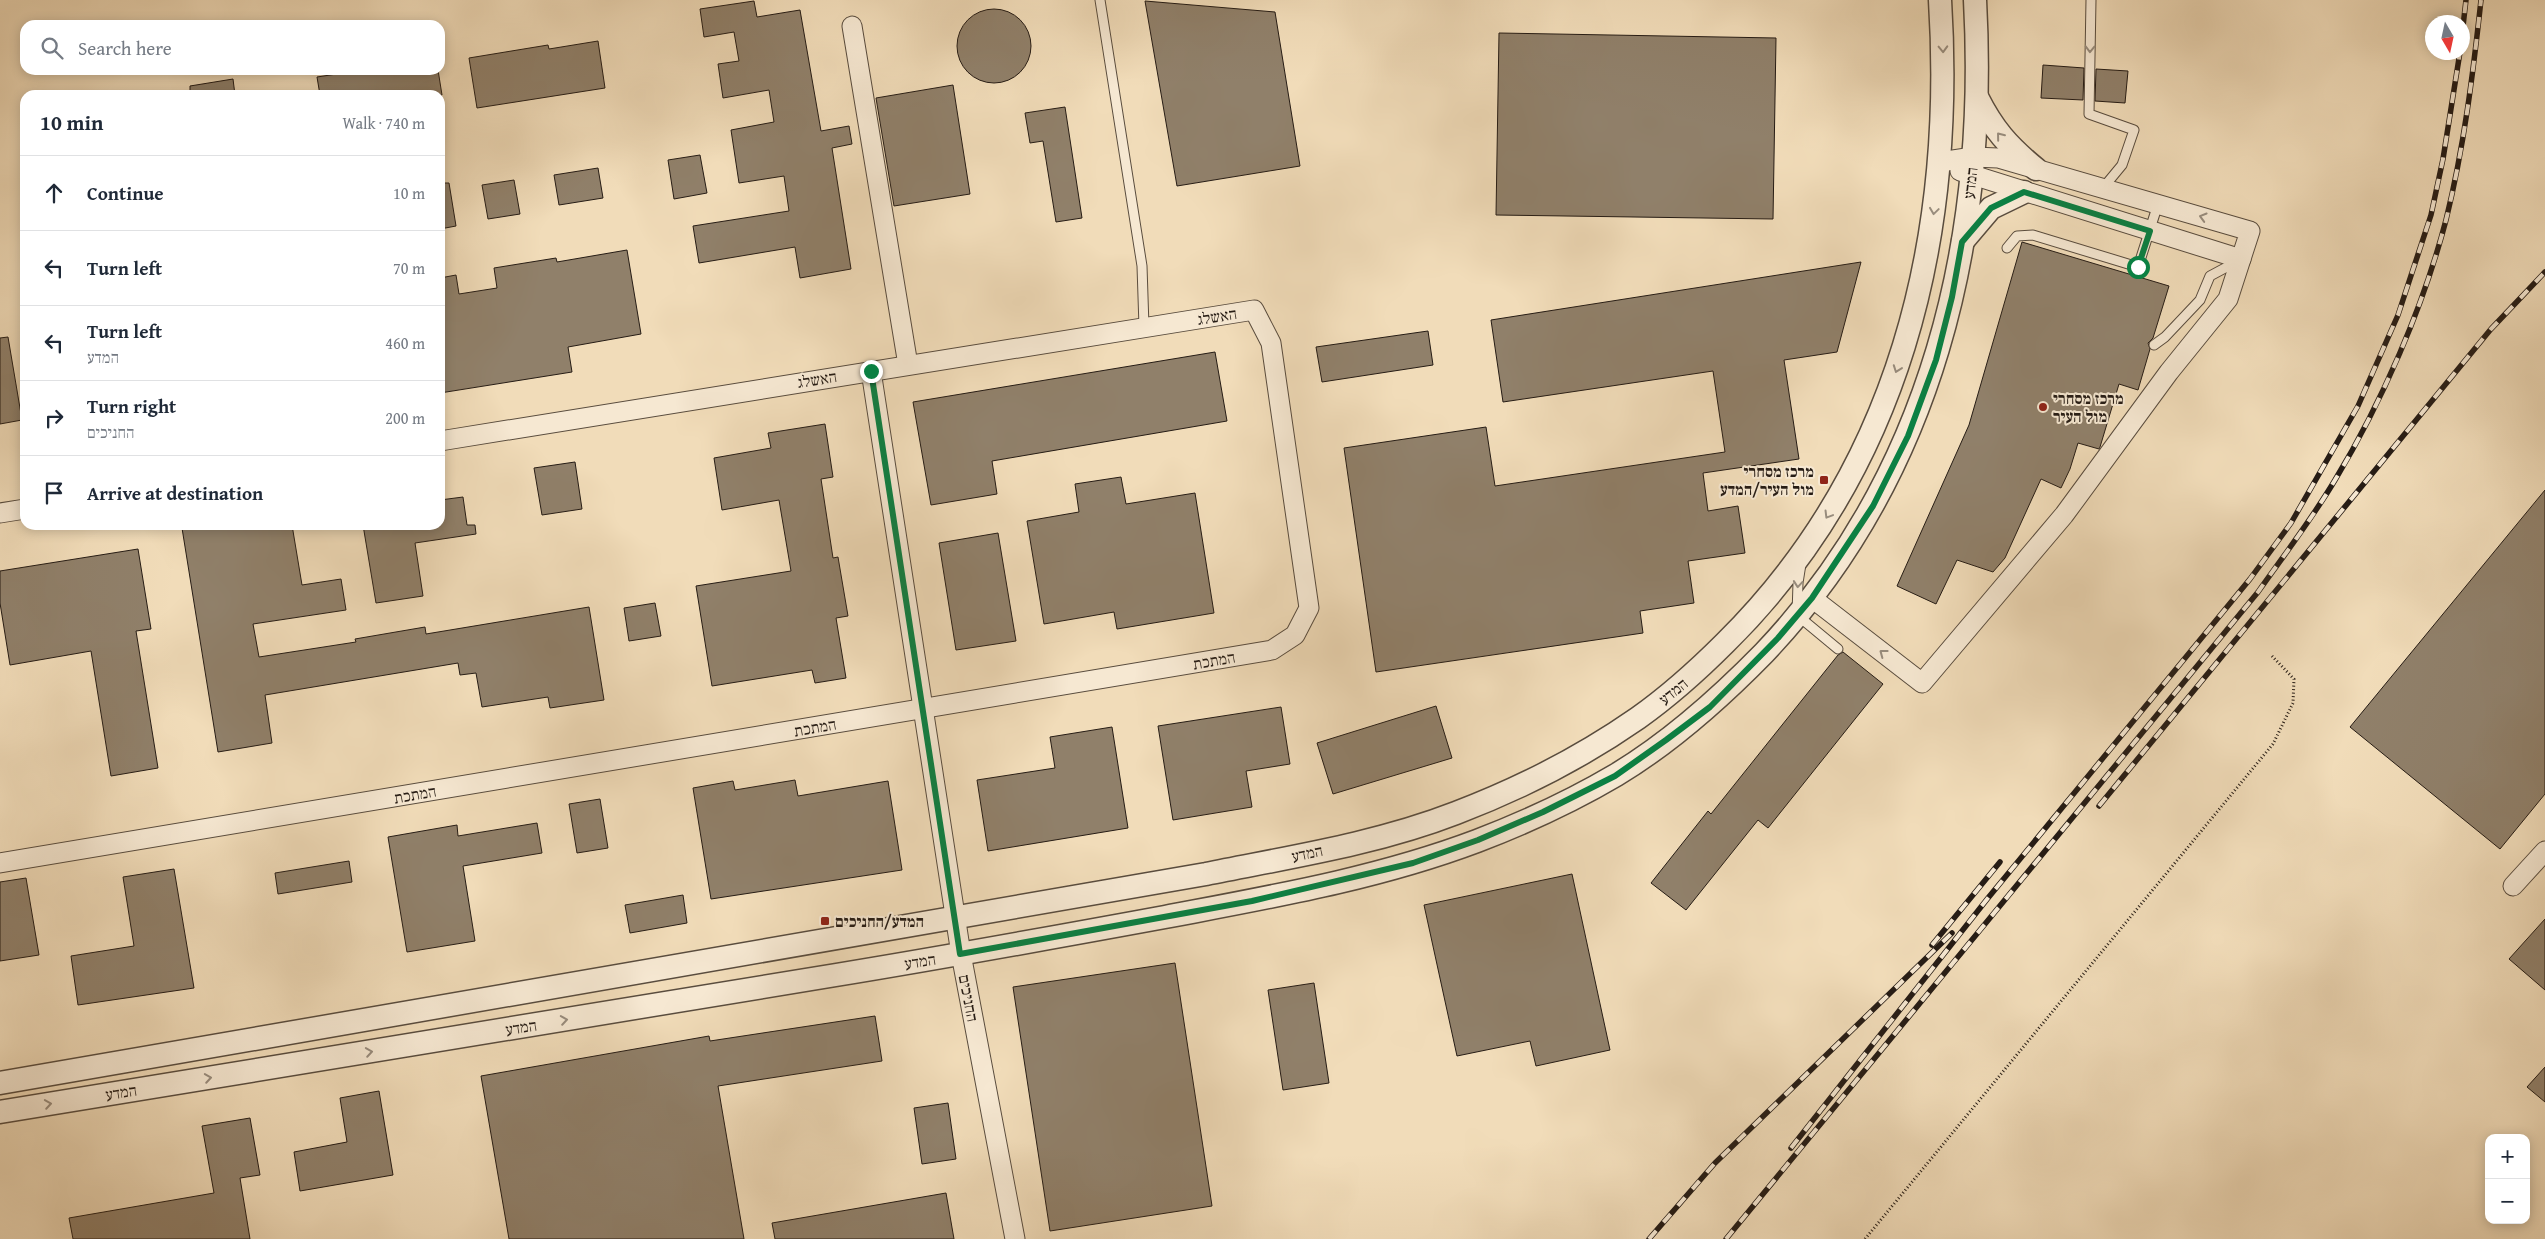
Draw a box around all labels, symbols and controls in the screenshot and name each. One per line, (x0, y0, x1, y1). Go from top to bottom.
north arrow (2425, 15, 2470, 60)
search box (20, 20, 445, 75)
icon: search (38, 34, 66, 62)
text: Search here (78, 34, 172, 62)
one-way arrow (1938, 45, 1948, 53)
one-way arrow (2085, 45, 2096, 53)
text: 10 min (40, 107, 103, 138)
text: Walk · 740 m (342, 111, 425, 135)
one-way arrow (1997, 133, 2006, 142)
street label: המדע (1956, 166, 1984, 200)
icon: ahead (40, 179, 68, 207)
text: Continue (87, 179, 164, 207)
text: 10 m (393, 181, 425, 205)
one-way arrow (1929, 207, 1940, 215)
one-way arrow (2200, 213, 2208, 223)
icon: left (40, 254, 68, 282)
text: Turn left (87, 254, 162, 282)
text: 70 m (393, 256, 425, 280)
route start (2127, 256, 2150, 279)
street label: האשלג (1195, 301, 1239, 331)
text: Turn left (87, 317, 162, 345)
icon: left (40, 329, 68, 357)
text: 460 m (385, 331, 425, 355)
text: המדע (87, 345, 119, 369)
route end (860, 360, 883, 383)
street label: האשלג (795, 364, 839, 394)
one-way arrow (1893, 364, 1903, 373)
place label: מרכז מסחרי מול העיר (2053, 386, 2124, 428)
text: Turn right (87, 392, 176, 420)
marker: מרכז מסחרי מול העיר (2037, 401, 2049, 413)
icon: right (40, 404, 68, 432)
text: 200 m (385, 406, 425, 430)
text: החניכים (87, 420, 135, 444)
place label: מרכז מסחרי מול העיר/המדע (1720, 459, 1814, 501)
marker: מרכז מסחרי מול העיר/המדע (1818, 474, 1830, 486)
icon: arrive (40, 479, 68, 507)
text: Arrive at destination (87, 479, 263, 507)
one-way arrow (1825, 510, 1835, 519)
one-way arrow (1793, 580, 1804, 588)
street label: המתכת (1191, 644, 1237, 676)
one-way arrow (1880, 650, 1889, 659)
street label: המדע (1653, 672, 1693, 710)
street label: המתכת (792, 711, 838, 743)
street label: המתכת (392, 778, 438, 810)
street label: המדע (1289, 838, 1325, 868)
place label: המדע/החניכים (835, 909, 924, 933)
marker: המדע/החניכים (819, 915, 831, 927)
street label: המדע (902, 947, 938, 975)
street label: החניכים (953, 972, 985, 1024)
street label: המדע (503, 1013, 539, 1041)
one-way arrow (559, 1015, 568, 1025)
one-way arrow (364, 1047, 373, 1057)
one-way arrow (204, 1073, 213, 1083)
street label: המדע (103, 1078, 139, 1106)
one-way arrow (44, 1100, 52, 1110)
map controls (2485, 1134, 2530, 1224)
button: + (2485, 1134, 2530, 1179)
button: − (2485, 1179, 2530, 1224)

